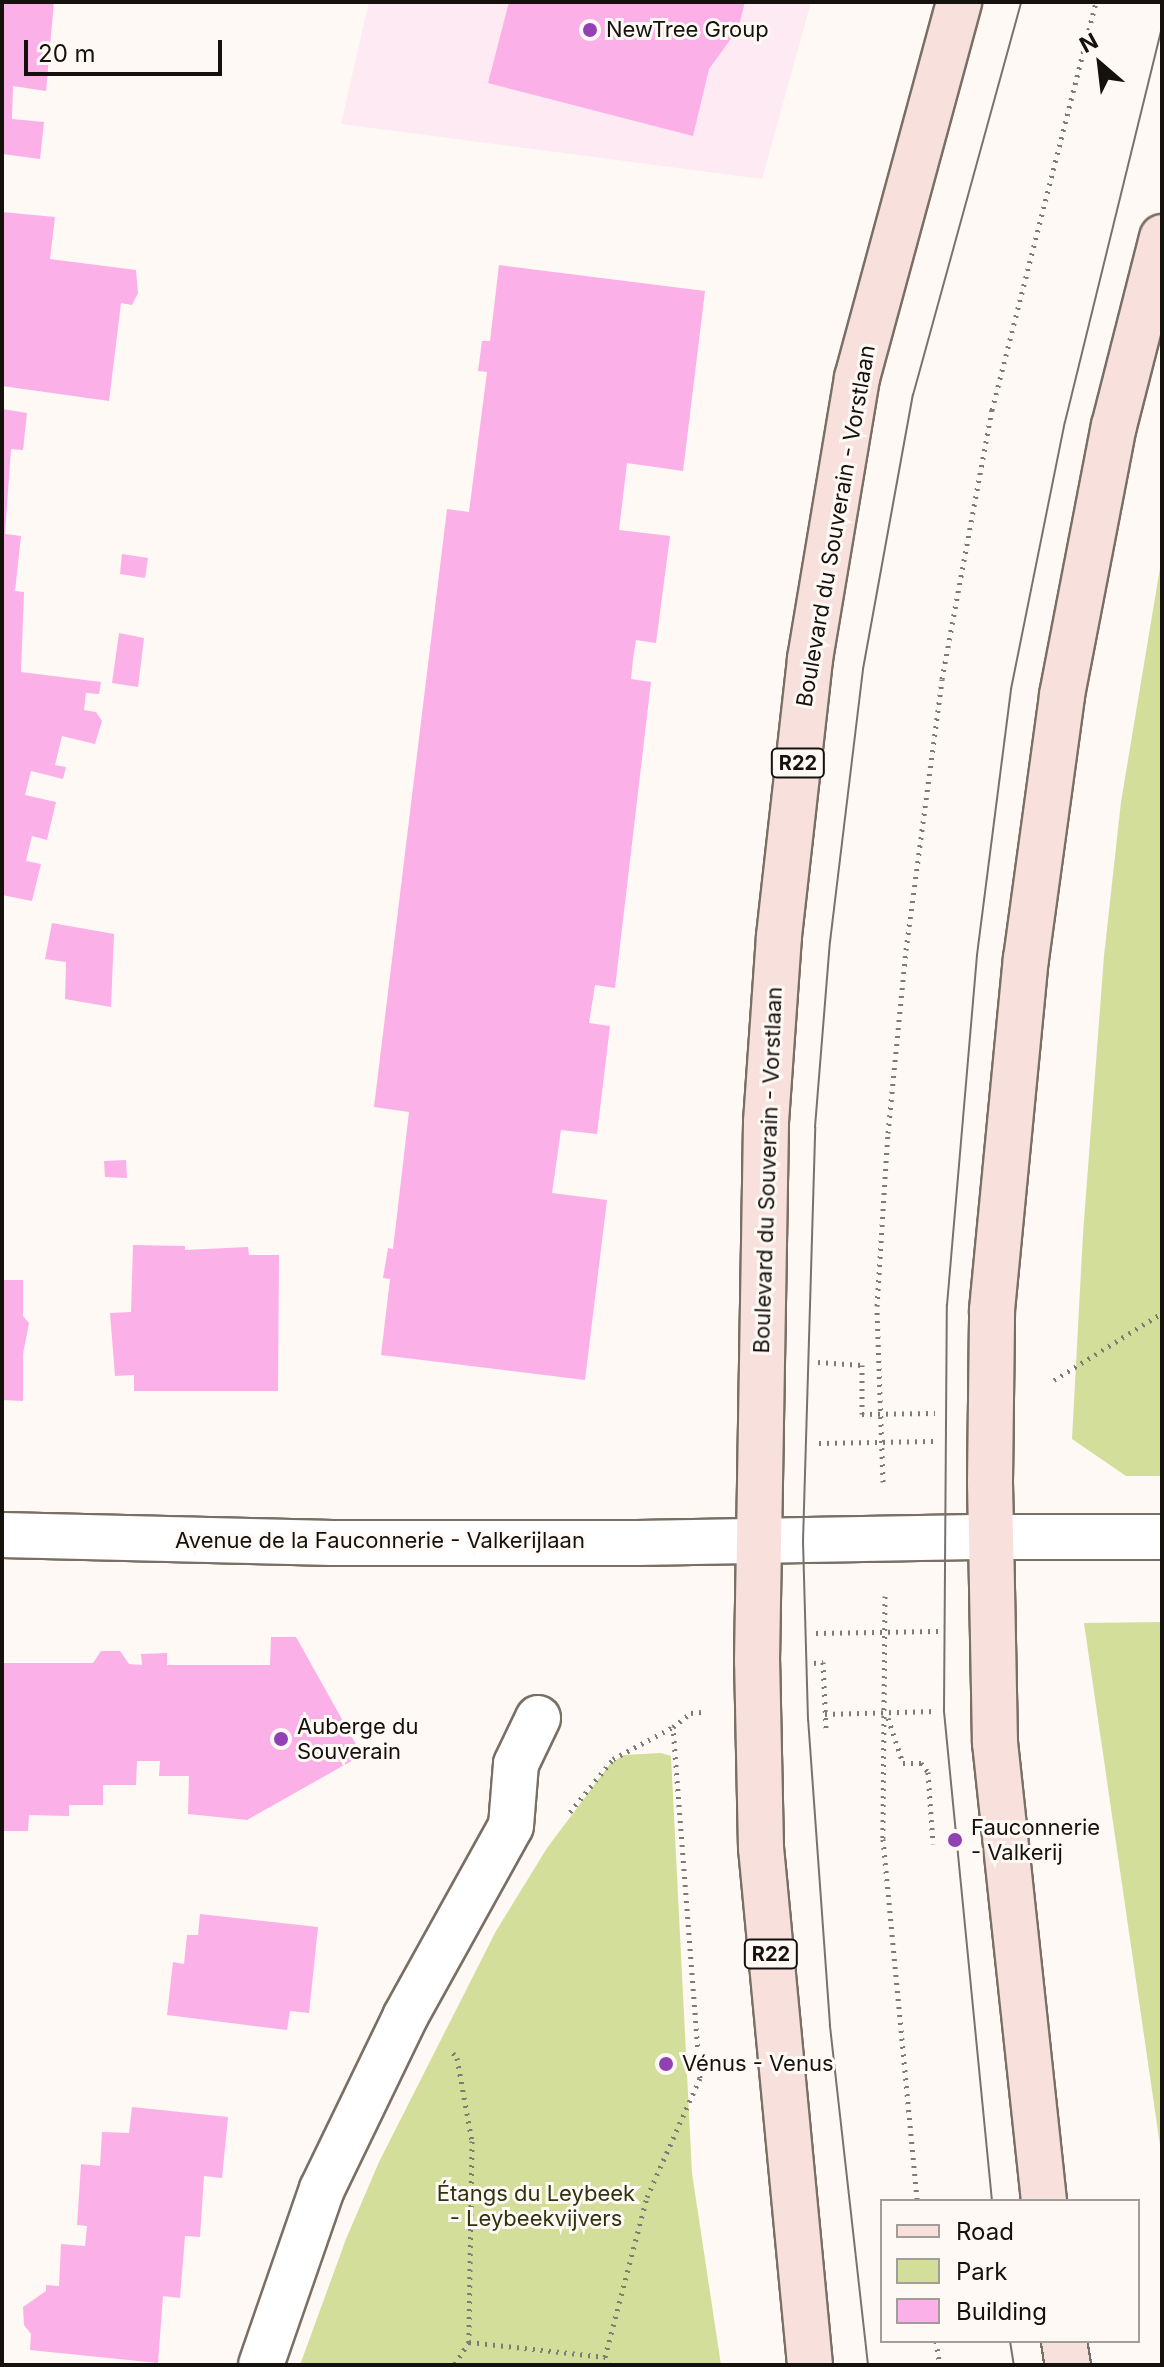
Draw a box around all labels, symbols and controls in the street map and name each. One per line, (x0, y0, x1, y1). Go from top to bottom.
place label: NewTree Group (606, 17, 769, 43)
marker: NewTree Group (581, 21, 599, 39)
scale bar (28, 24, 226, 74)
north arrow (1060, 24, 1140, 104)
text: N (1075, 27, 1102, 58)
text: 20 m (38, 39, 96, 68)
street label: Boulevard du Souverain - Vorstlaan (791, 343, 881, 709)
road number: R22 (770, 747, 826, 779)
street label: Boulevard du Souverain - Vorstlaan (748, 986, 788, 1354)
street label: Avenue de la Fauconnerie - Valkerijlaan (175, 1528, 585, 1554)
place label: Auberge du Souverain (297, 1713, 418, 1764)
marker: Auberge du Souverain (272, 1730, 290, 1748)
place label: Fauconnerie - Valkerij (971, 1814, 1100, 1866)
marker: Fauconnerie - Valkerij (946, 1831, 964, 1849)
road number: R22 (743, 1938, 799, 1970)
place label: Vénus - Venus (682, 2051, 834, 2077)
marker: Vénus - Venus (657, 2055, 675, 2073)
park label: Étangs du Leybeek - Leybeekvijvers (437, 2180, 635, 2232)
legend (880, 2199, 1140, 2343)
text: Road (956, 2217, 1014, 2246)
text: Park (956, 2257, 1007, 2286)
text: Building (956, 2297, 1047, 2326)

